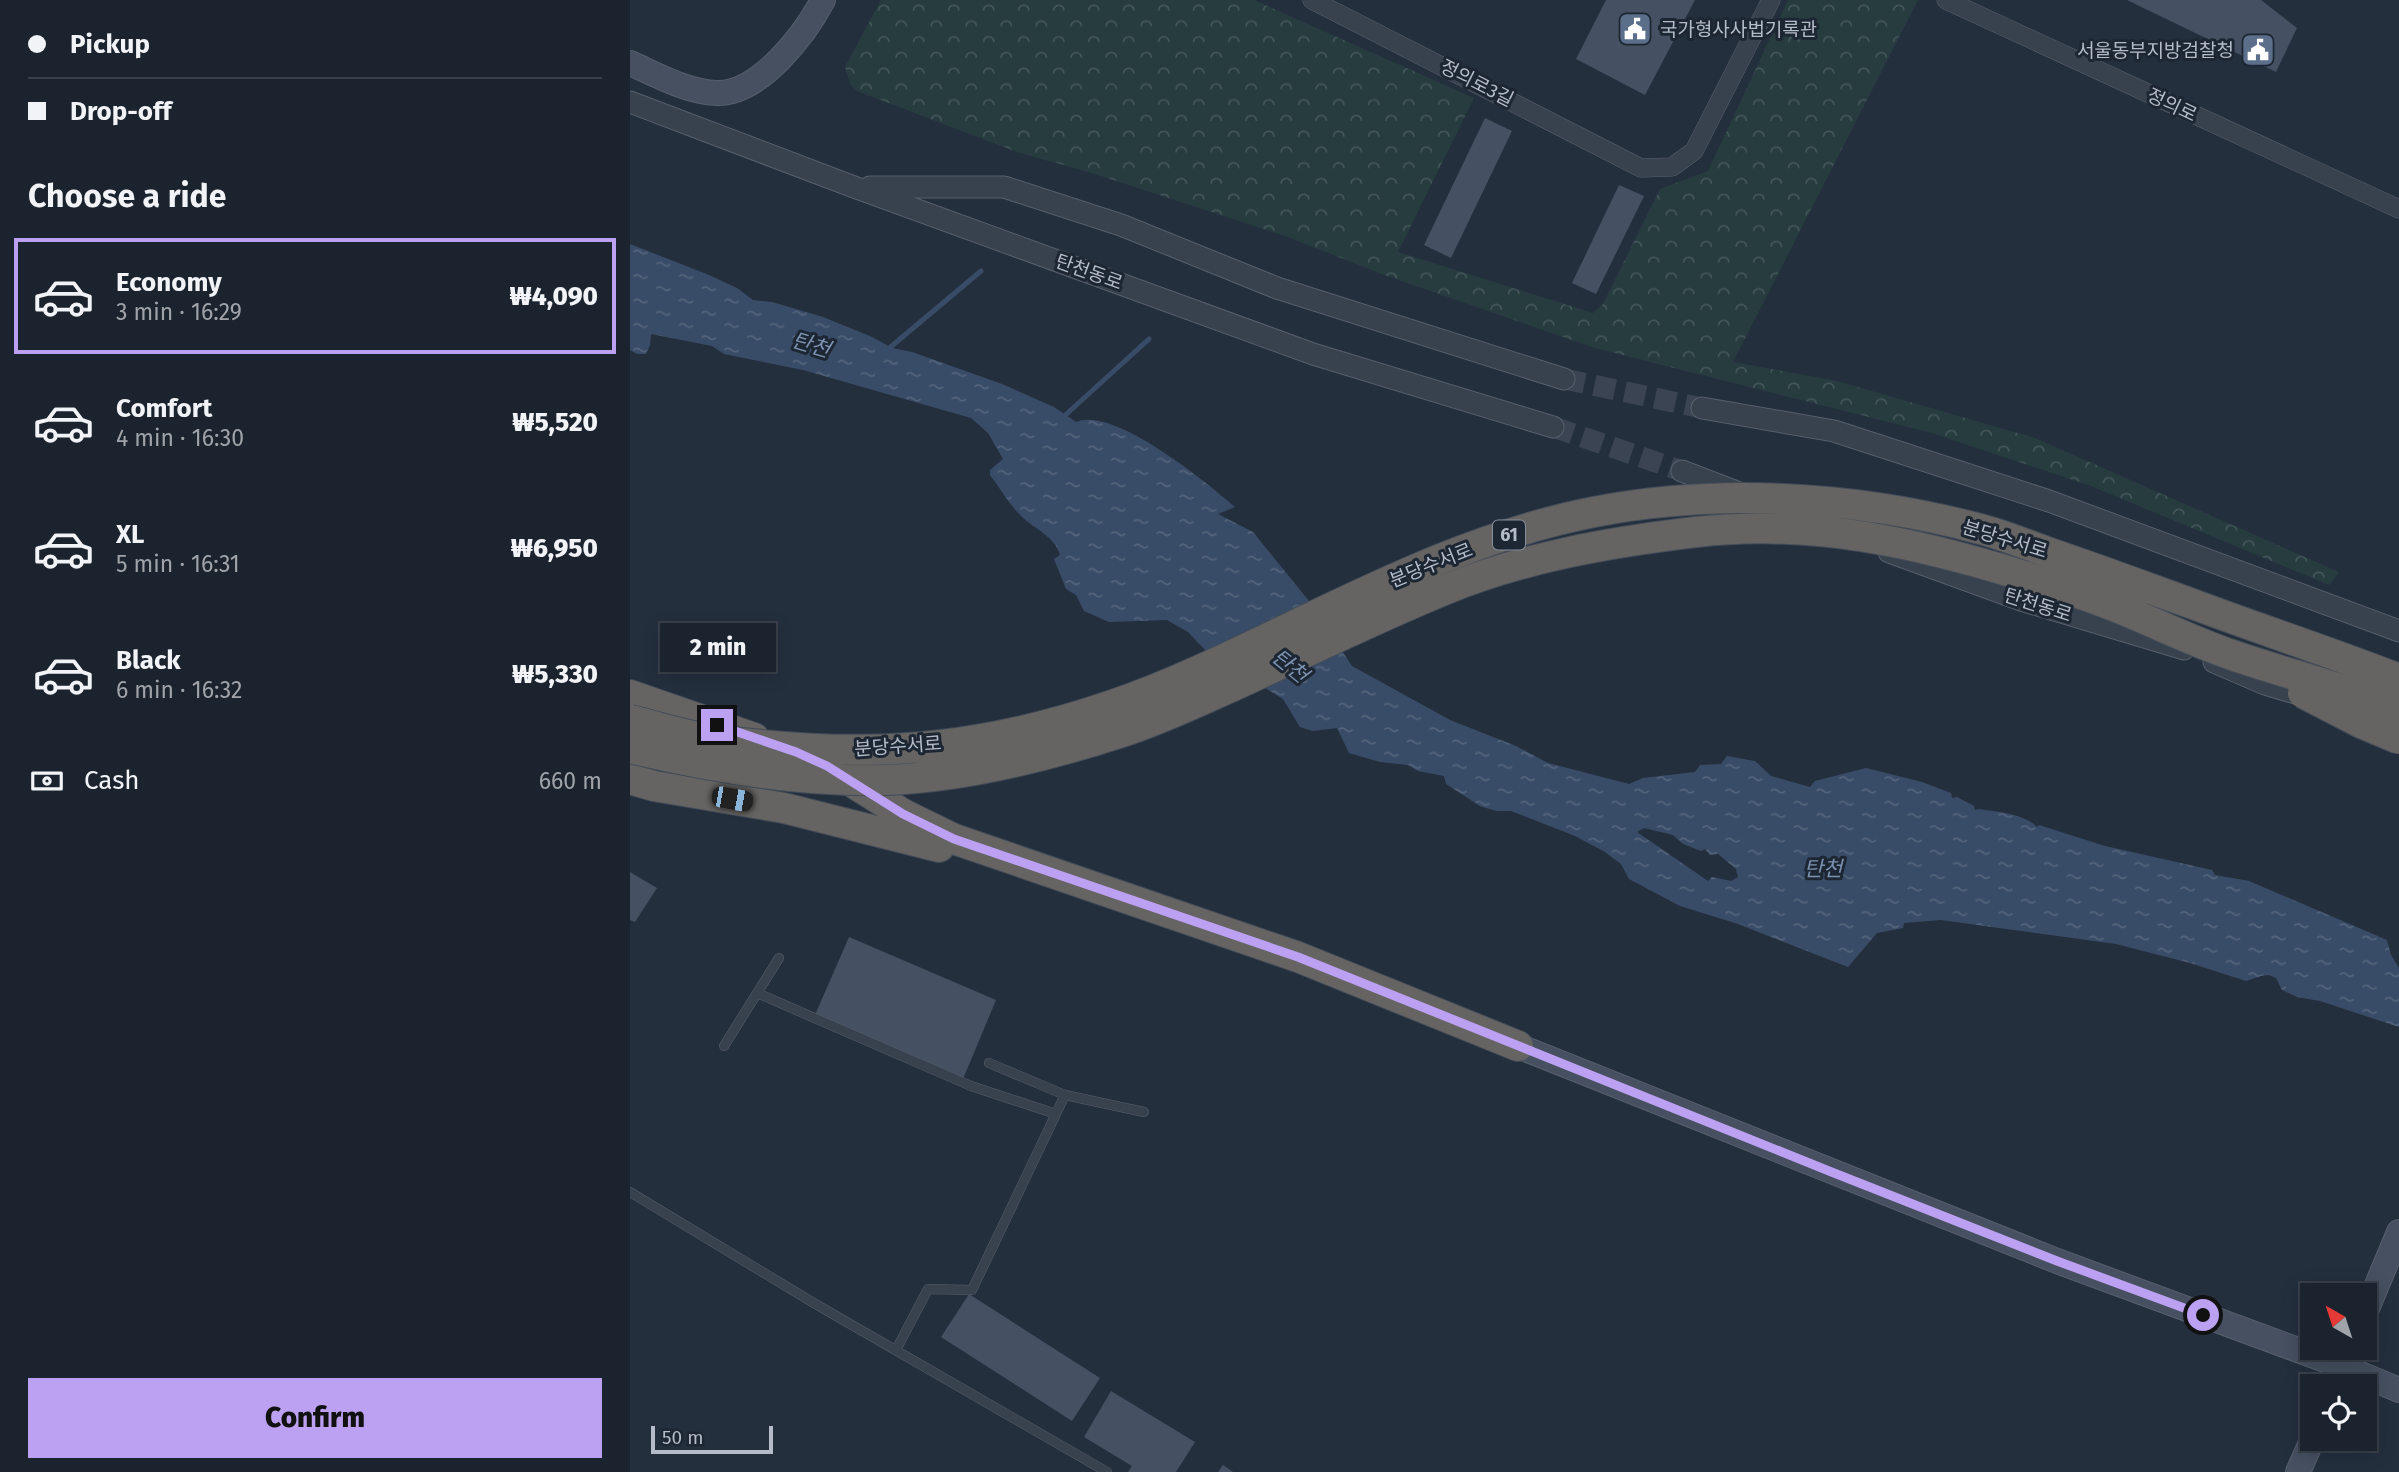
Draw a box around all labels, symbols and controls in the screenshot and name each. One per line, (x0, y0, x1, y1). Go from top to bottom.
public building icon: 국가형사사법기록관 (1616, 10, 1654, 48)
place label: 국가형사사법기록관 (1660, 18, 1817, 41)
text: Pickup (70, 29, 150, 60)
public building icon: 서울동부지방검찰청 (2239, 31, 2277, 69)
place label: 서울동부지방검찰청 (2077, 39, 2234, 62)
street label: 정의로3길 (1436, 55, 1518, 111)
street label: 정의로 (2143, 83, 2201, 127)
text: Drop-off (70, 96, 172, 127)
text: Choose a ride (28, 177, 226, 215)
street label: 탄천동로 (1052, 249, 1126, 295)
icon: car (32, 265, 95, 328)
text: Economy (116, 267, 222, 298)
text: ₩4,090 (509, 281, 598, 312)
text: 3 min · 16:29 (116, 298, 242, 326)
water label: 탄천 (789, 327, 836, 364)
icon: car (32, 391, 95, 454)
text: Comfort (116, 393, 212, 424)
text: ₩5,520 (512, 407, 598, 438)
text: 4 min · 16:30 (116, 424, 244, 452)
street label: 분당수서로 (1960, 515, 2050, 563)
icon: car (32, 517, 95, 580)
text: XL (116, 519, 144, 550)
road number: 61 (1493, 520, 1525, 550)
text: ₩6,950 (511, 533, 598, 564)
street label: 분당수서로 (1386, 538, 1476, 592)
text: 5 min · 16:31 (116, 550, 240, 578)
street label: 탄천동로 (2001, 583, 2075, 627)
callout: 2 min (659, 624, 775, 672)
text: 2 min (690, 633, 746, 661)
icon: car (32, 643, 95, 706)
water label: 탄천 (1267, 644, 1315, 690)
text: Black (116, 645, 181, 676)
text: ₩5,330 (512, 659, 598, 690)
text: 6 min · 16:32 (116, 676, 242, 704)
route end (701, 709, 733, 741)
street label: 분당수서로 (854, 731, 942, 761)
icon: cash (28, 762, 66, 800)
text: Cash (84, 765, 140, 796)
text: 660 m (539, 767, 602, 795)
car (710, 785, 755, 813)
water label: 탄천 (1804, 856, 1845, 882)
north arrow (2300, 1283, 2376, 1360)
map controls (2300, 1283, 2377, 1451)
route start (2187, 1299, 2219, 1331)
button: locate (2300, 1374, 2377, 1451)
button: Confirm (28, 1378, 602, 1458)
scale bar (651, 1423, 774, 1455)
text: 50 m (662, 1426, 703, 1449)

